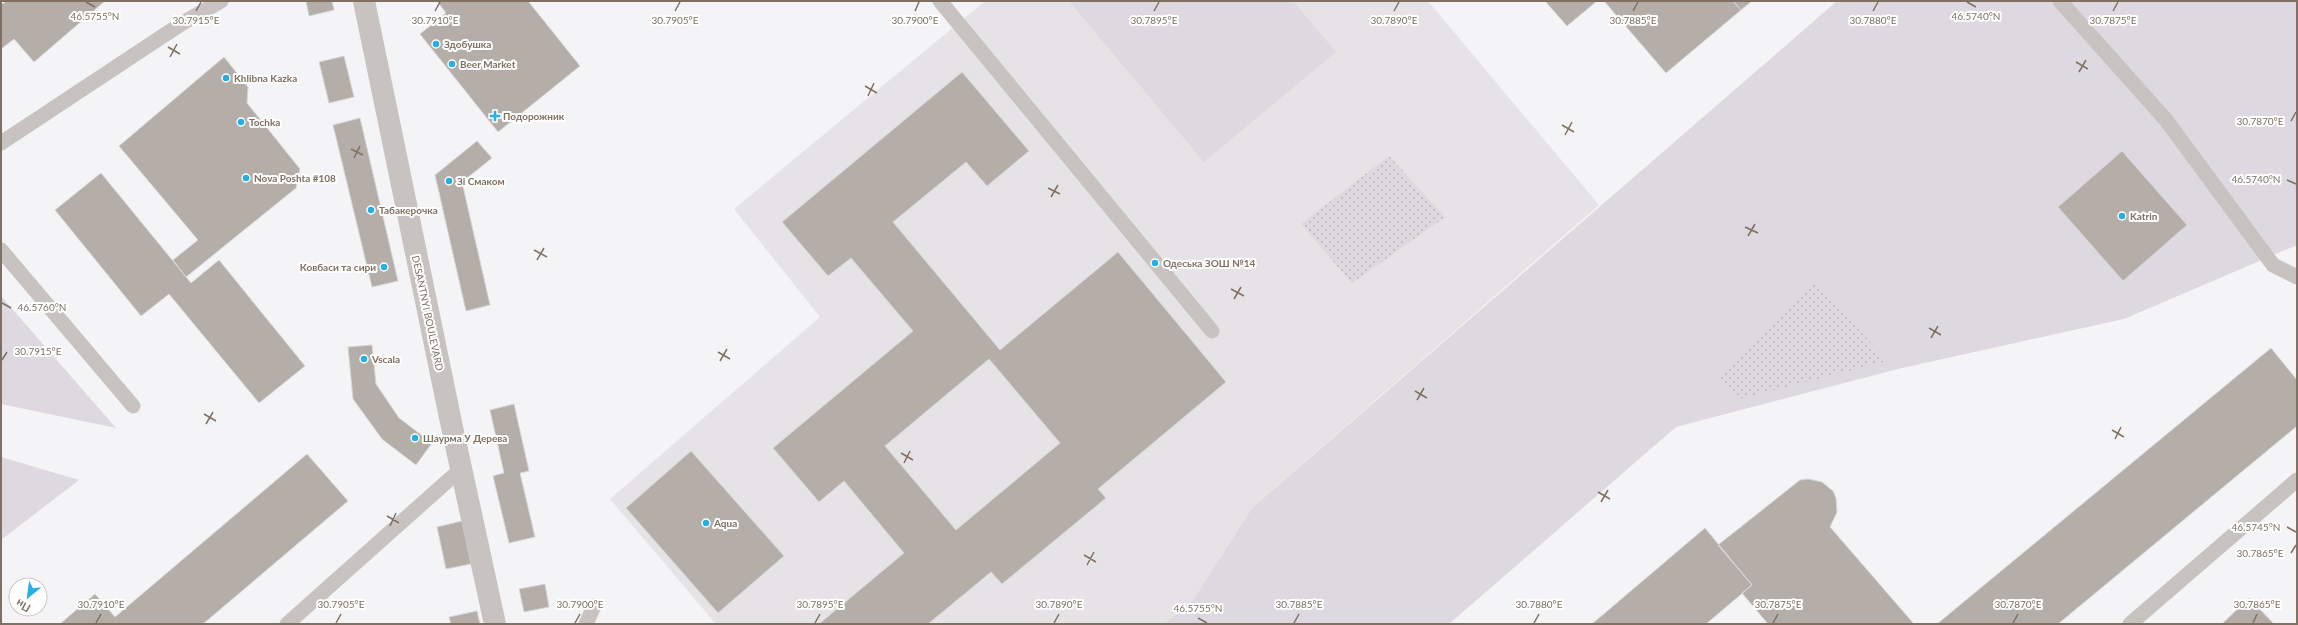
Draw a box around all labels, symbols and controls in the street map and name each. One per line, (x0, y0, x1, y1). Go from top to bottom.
text: 46.5755°N (71, 10, 119, 22)
text: 46.5740°N (1952, 10, 2000, 22)
text: 30.7915°E (172, 14, 220, 26)
text: 30.7910°E (411, 14, 459, 26)
text: 30.7905°E (651, 14, 699, 26)
text: 30.7900°E (891, 14, 939, 26)
text: 30.7895°E (1130, 14, 1178, 26)
text: 30.7890°E (1370, 14, 1418, 26)
text: 30.7885°E (1609, 14, 1657, 26)
text: 30.7880°E (1849, 14, 1897, 26)
text: 30.7875°E (2089, 14, 2137, 26)
place label: Здобушка (444, 38, 491, 50)
marker: Здобушка (431, 39, 441, 49)
place label: Beer Market (460, 58, 516, 70)
marker: Beer Market (447, 59, 457, 69)
place label: Khlibna Kazka (234, 72, 297, 84)
marker: Khlibna Kazka (221, 73, 231, 83)
place label: Подорожник (503, 110, 565, 122)
marker: Подорожник (490, 111, 500, 121)
text: 30.7870°E (2236, 115, 2284, 127)
place label: Tochka (249, 116, 280, 128)
marker: Tochka (236, 117, 246, 127)
place label: Nova Poshta #108 (254, 172, 336, 184)
marker: Nova Poshta #108 (241, 173, 251, 183)
text: 46.5740°N (2232, 173, 2280, 185)
place label: Зі Смаком (457, 175, 505, 187)
marker: Зі Смаком (444, 176, 454, 186)
place label: Табакерочка (379, 204, 438, 216)
marker: Табакерочка (366, 205, 376, 215)
place label: Katrin (2130, 210, 2158, 222)
marker: Katrin (2117, 211, 2127, 221)
street label: DESANTNYI BOULEVARD (410, 254, 446, 372)
place label: Одеська ЗОШ №14 (1163, 257, 1256, 269)
marker: Одеська ЗОШ №14 (1150, 258, 1160, 268)
place label: Ковбаси та сири (300, 261, 376, 273)
marker: Ковбаси та сири (379, 262, 389, 272)
text: 46.5760°N (18, 301, 66, 313)
text: 30.7915°E (14, 345, 62, 357)
place label: Vscala (371, 353, 400, 365)
marker: Vscala (359, 354, 369, 364)
place label: Шаурма У Дерева (423, 432, 507, 444)
marker: Шаурма У Дерева (410, 433, 420, 443)
place label: Aqua (713, 517, 737, 529)
marker: Aqua (701, 518, 711, 528)
text: 46.5745°N (2232, 521, 2280, 533)
text: 30.7865°E (2236, 547, 2284, 559)
north arrow (8, 577, 48, 617)
text: Пн (13, 597, 32, 615)
text: 30.7910°E (77, 598, 125, 610)
text: 30.7905°E (317, 598, 365, 610)
text: 30.7900°E (556, 598, 604, 610)
text: 30.7895°E (796, 598, 844, 610)
text: 30.7890°E (1035, 598, 1083, 610)
text: 30.7885°E (1275, 598, 1323, 610)
text: 30.7880°E (1515, 598, 1563, 610)
text: 30.7875°E (1754, 598, 1802, 610)
text: 30.7870°E (1994, 598, 2042, 610)
text: 30.7865°E (2233, 598, 2281, 610)
text: 46.5755°N (1174, 602, 1222, 614)

